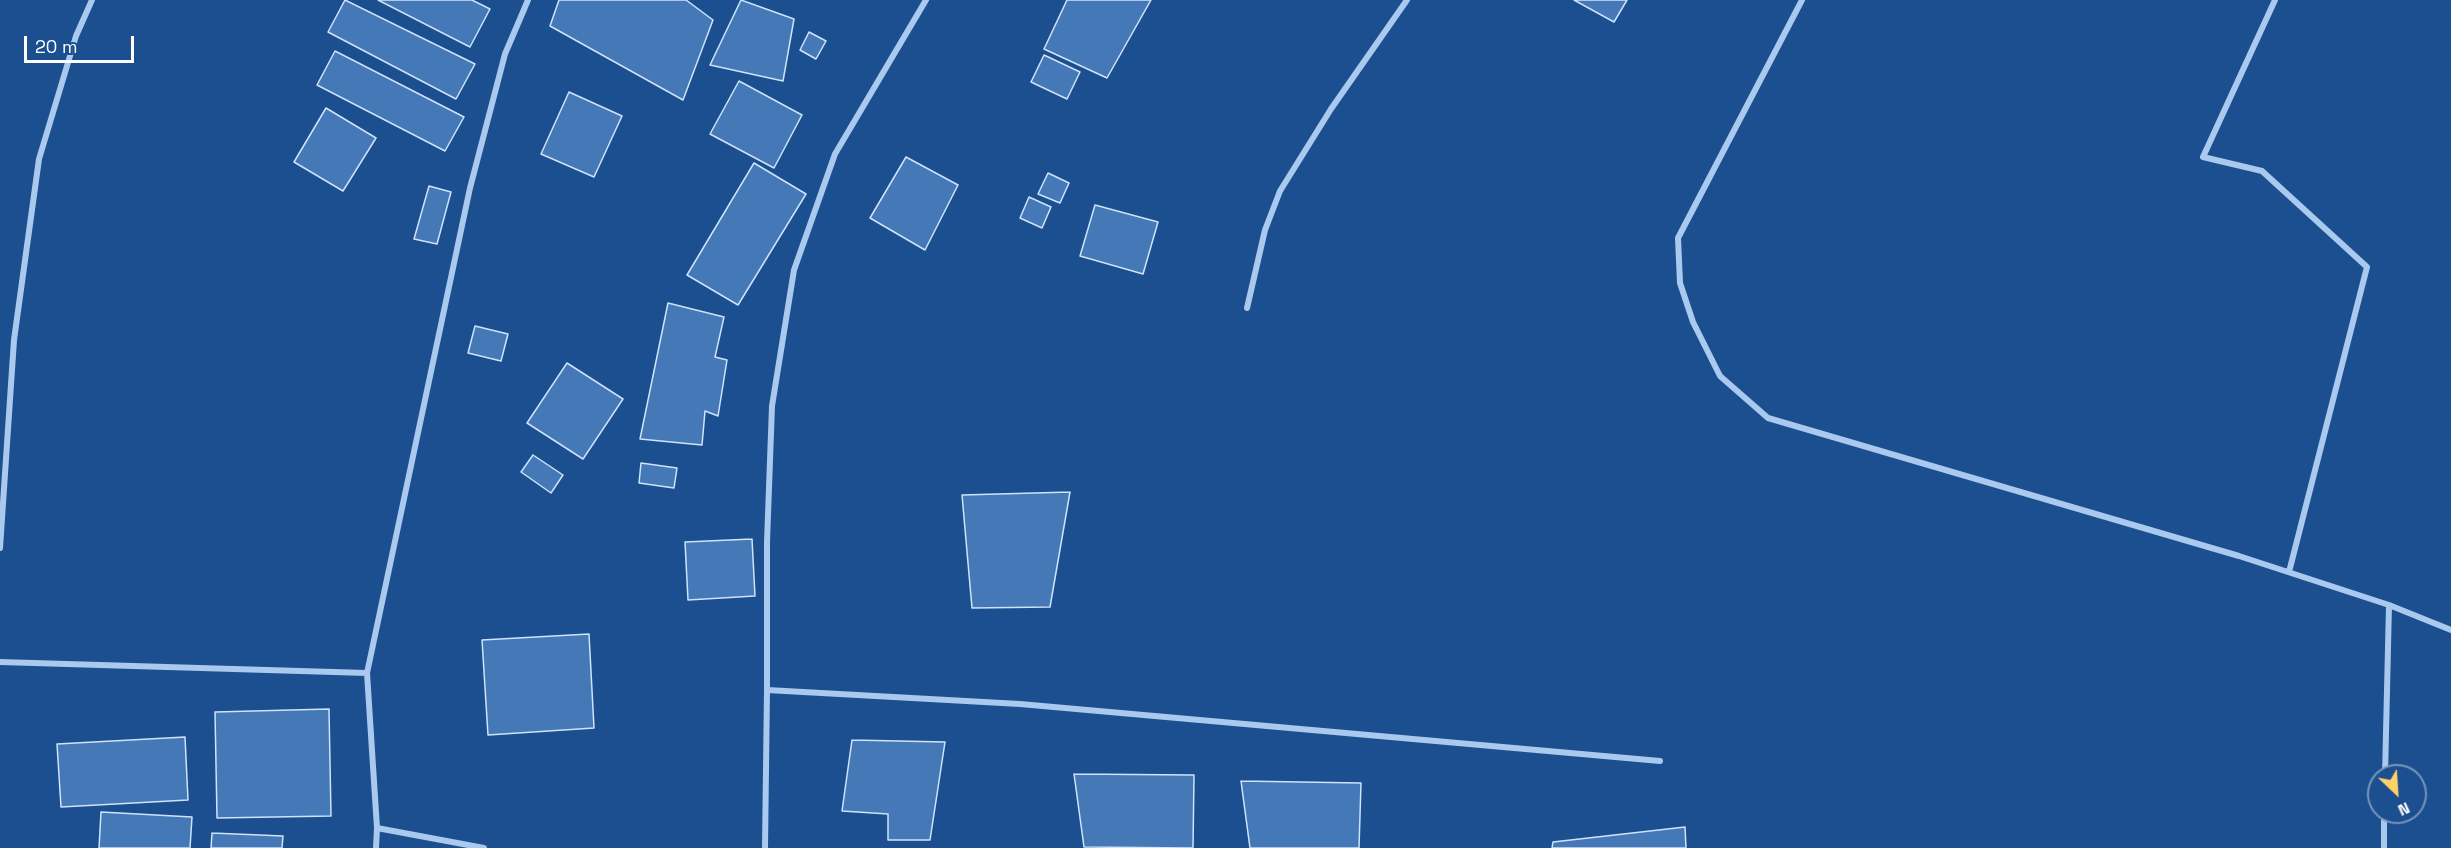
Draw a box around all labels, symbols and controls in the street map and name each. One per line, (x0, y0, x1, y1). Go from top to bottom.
scale bar (27, 24, 136, 62)
text: 20 m (35, 35, 78, 58)
north arrow (2367, 764, 2427, 824)
text: N (2395, 797, 2413, 821)

